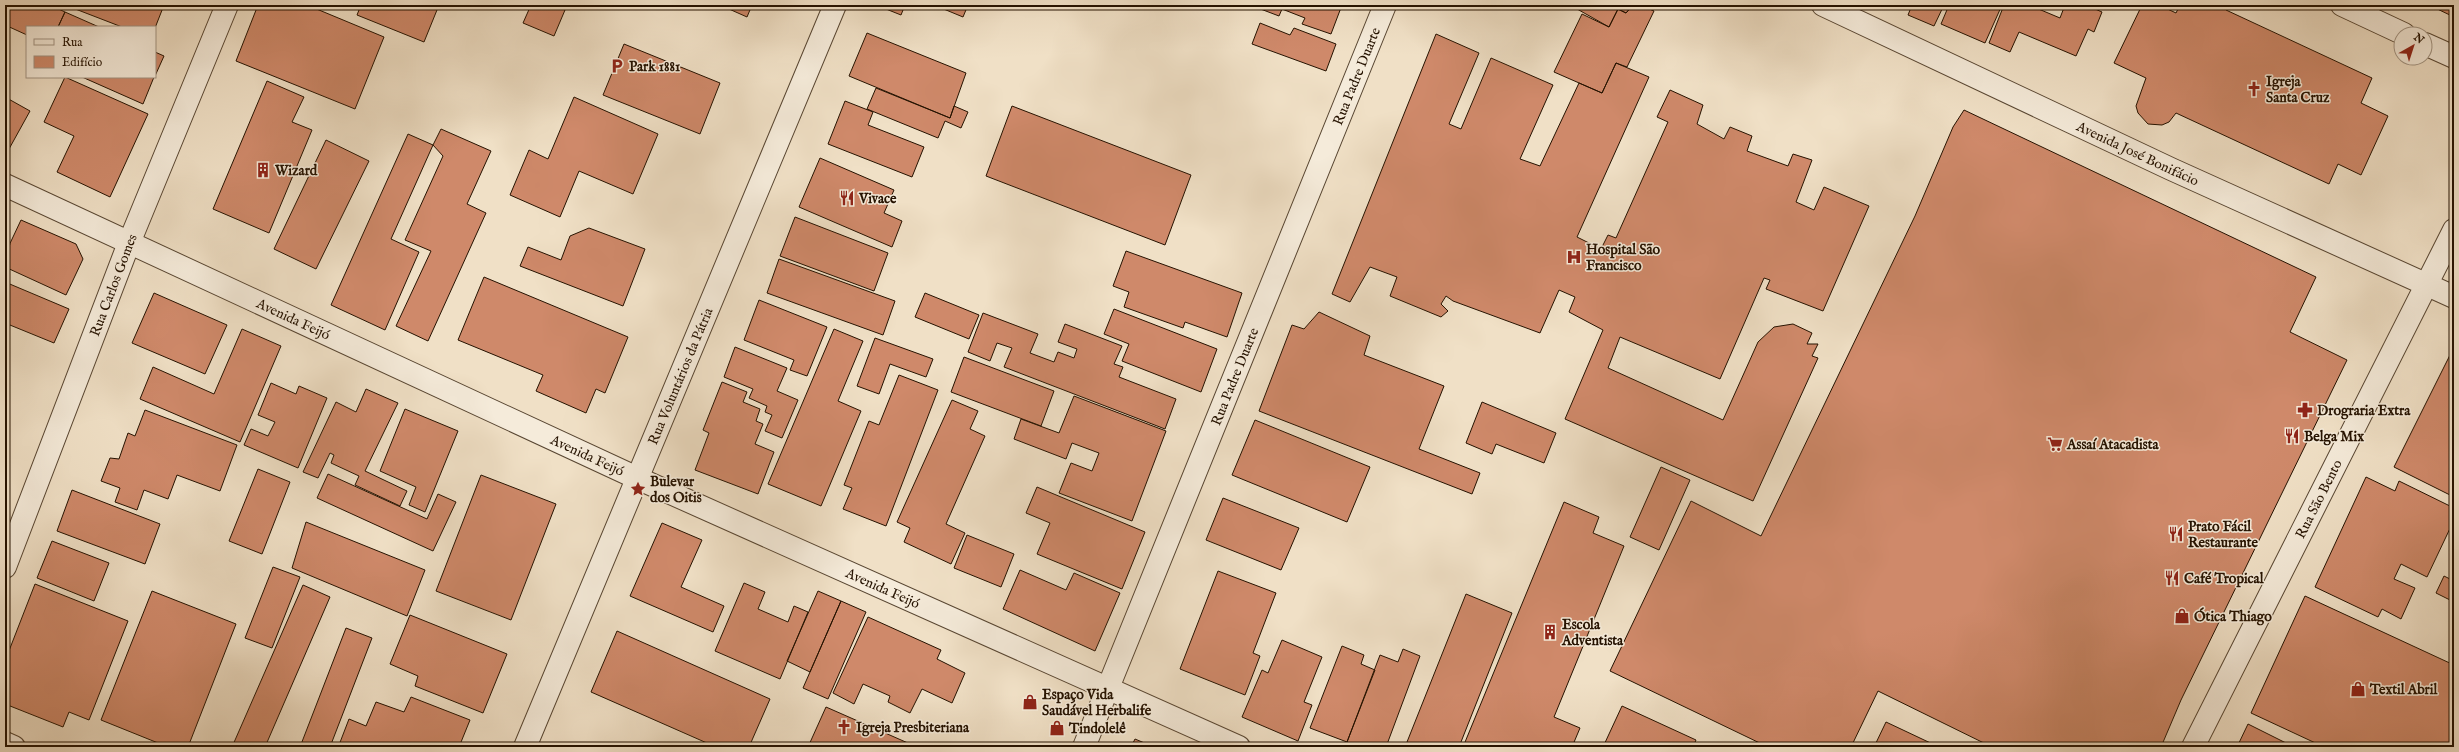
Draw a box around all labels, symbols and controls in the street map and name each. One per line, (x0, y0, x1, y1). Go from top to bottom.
street label: Rua Padre Duarte (1329, 24, 1385, 128)
legend (26, 26, 156, 78)
north arrow (2393, 26, 2433, 66)
text: N (2410, 30, 2427, 48)
text: Rua (62, 35, 83, 50)
text: Edifício (62, 55, 103, 70)
parking icon: Park 1881 (608, 57, 626, 75)
place label: Park 1881 (629, 58, 680, 76)
place label: Igreja Santa Cruz (2266, 73, 2330, 107)
church icon: Igreja Santa Cruz (2245, 80, 2263, 98)
street label: Avenida José Bonifácio (2072, 117, 2202, 191)
building icon: Wizard (254, 161, 272, 179)
place label: Wizard (274, 162, 318, 180)
restaurant icon: Vivace (838, 189, 856, 207)
place label: Vivace (858, 190, 897, 208)
street label: Rua Carlos Gomes (86, 231, 142, 339)
place label: Hospital São Francisco (1586, 241, 1660, 275)
hospital icon: Hospital São Francisco (1565, 248, 1583, 266)
street label: Avenida Feijó (252, 294, 333, 345)
street label: Rua Voluntários da Pátria (644, 304, 718, 448)
street label: Rua Padre Duarte (1207, 325, 1263, 428)
pharmacy icon: Drograria Extra (2296, 401, 2314, 419)
place label: Drograria Extra (2317, 402, 2411, 420)
restaurant icon: Belga Mix (2283, 427, 2301, 445)
place label: Belga Mix (2304, 428, 2364, 446)
street label: Avenida Feijó (546, 431, 627, 481)
supermarket icon: Assaí Atacadista (2046, 435, 2064, 453)
place label: Assaí Atacadista (2066, 436, 2159, 454)
street label: Rua São Bento (2292, 456, 2347, 542)
place label: Bulevar dos Oitis (650, 473, 702, 507)
place icon: Bulevar dos Oitis (629, 480, 647, 498)
place label: Prato Fácil Restaurante (2188, 518, 2258, 552)
restaurant icon: Prato Fácil Restaurante (2167, 525, 2185, 543)
street label: Avenida Feijó (842, 564, 923, 613)
restaurant icon: Café Tropical (2163, 569, 2181, 587)
place label: Café Tropical (2184, 570, 2265, 588)
shop icon: Ótica Thiago (2173, 607, 2191, 625)
place label: Ótica Thiago (2194, 607, 2272, 626)
place label: Escola Adventista (1561, 616, 1624, 650)
building icon: Escola Adventista (1541, 623, 1559, 641)
shop icon: Textil Abril (2349, 680, 2367, 698)
place label: Textil Abril (2369, 681, 2438, 699)
place label: Espaço Vida Saudável Herbalife (1042, 686, 1152, 720)
shop icon: Espaço Vida Saudável Herbalife (1021, 693, 1039, 711)
church icon: Igreja Presbiteriana (835, 718, 853, 736)
place label: Igreja Presbiteriana (856, 719, 970, 737)
shop icon: Tindolelê (1048, 719, 1066, 737)
place label: Tindolelê (1068, 720, 1126, 738)

